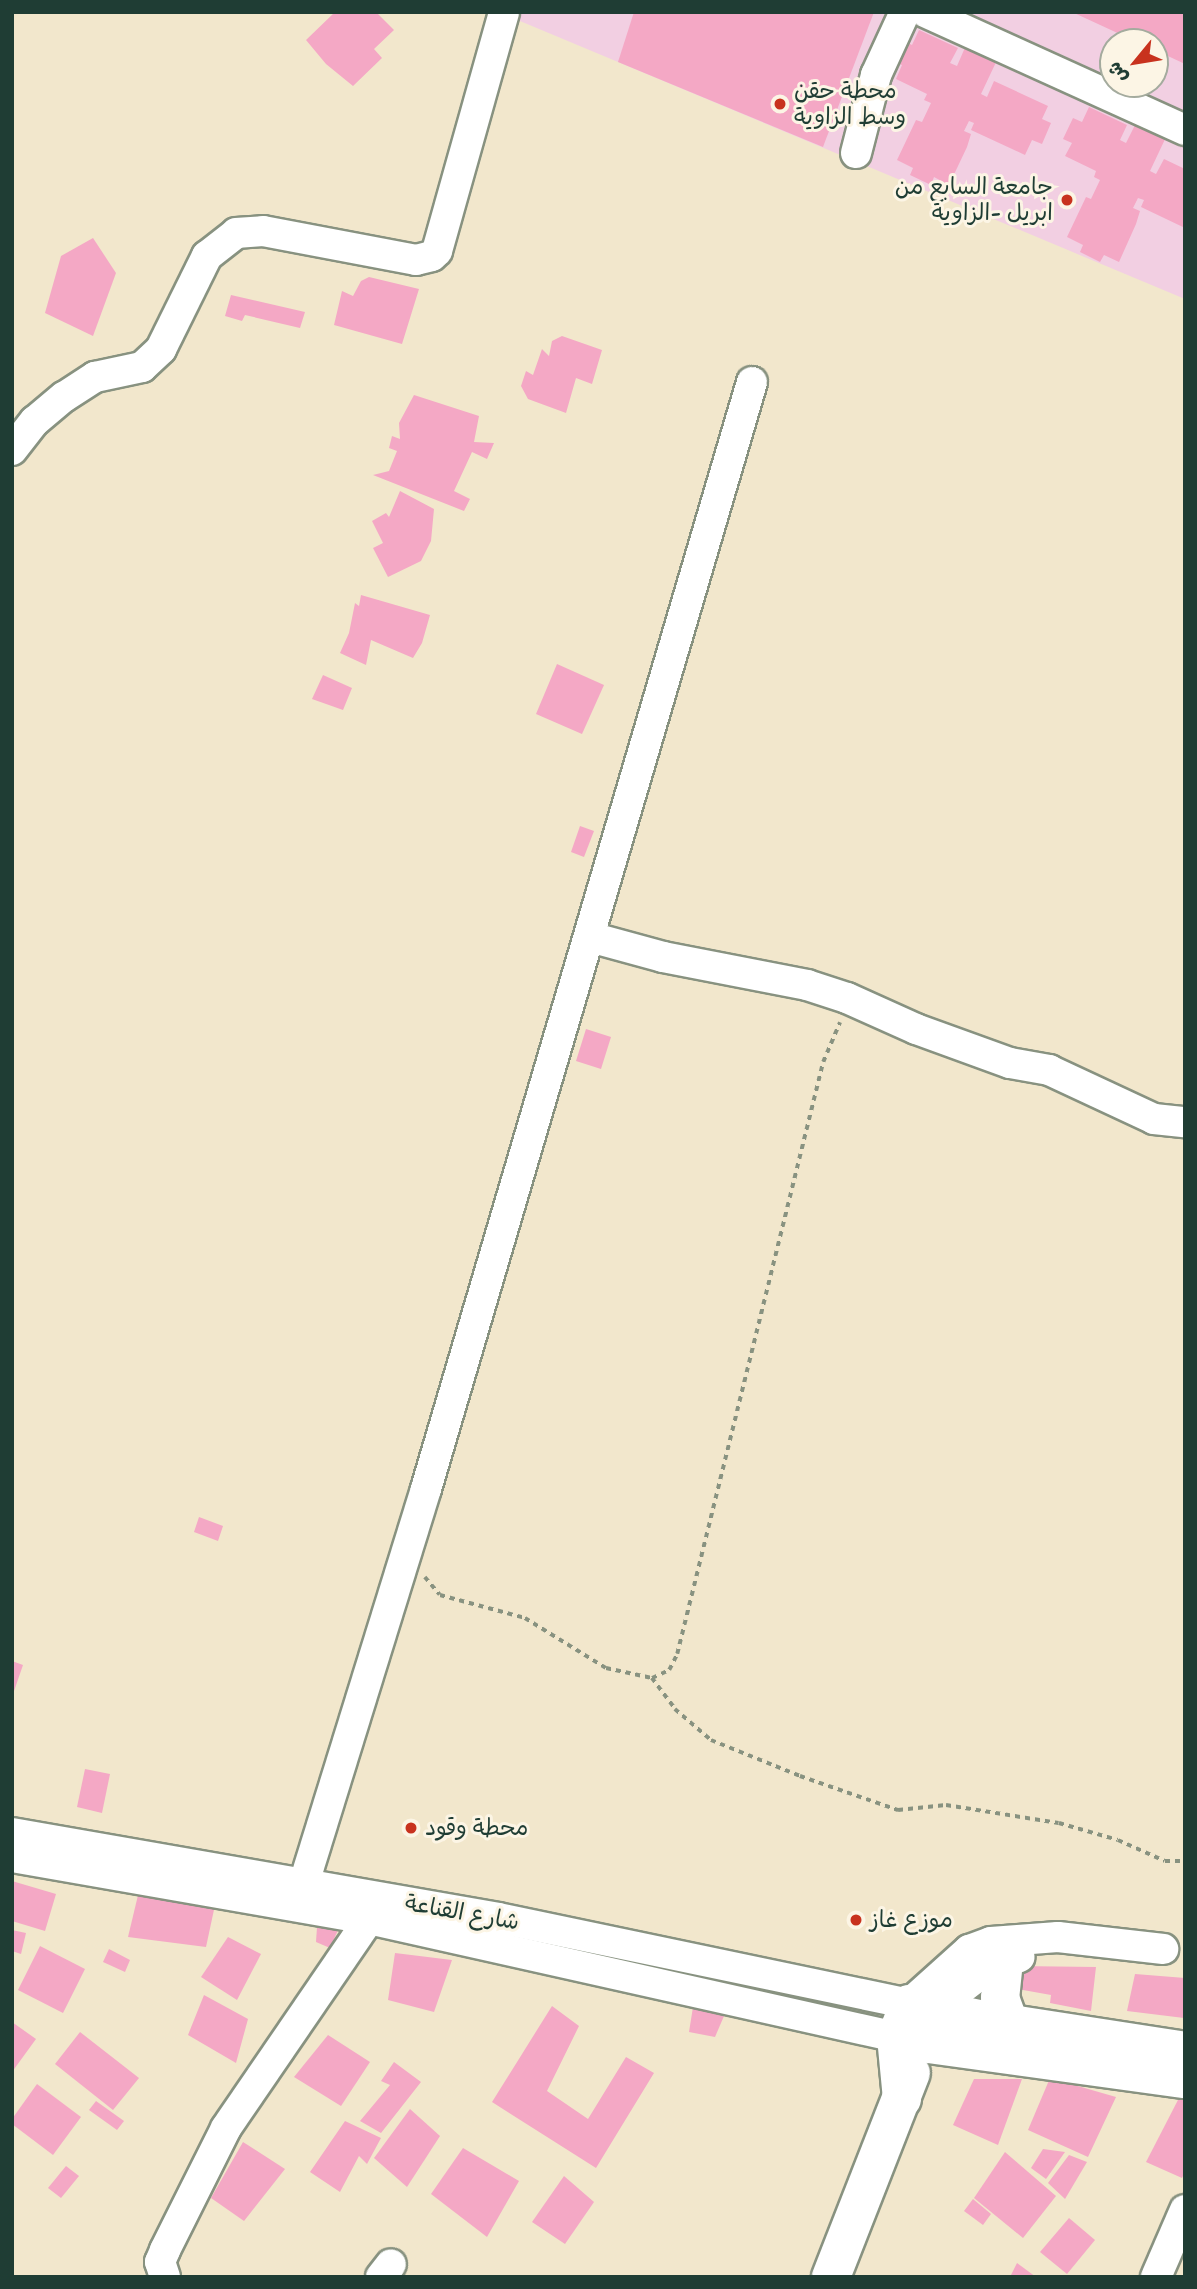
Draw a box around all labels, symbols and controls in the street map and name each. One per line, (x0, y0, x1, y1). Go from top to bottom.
north arrow (1099, 28, 1169, 98)
text: ش (1098, 55, 1137, 90)
place label: محطة حقن وسط الزاوية (794, 77, 906, 131)
marker: محطة حقن وسط الزاوية (772, 96, 788, 112)
place label: جامعة السابع من ابريل -الزاوية (895, 173, 1053, 227)
marker: جامعة السابع من ابريل -الزاوية (1059, 192, 1075, 208)
place label: محطة وقود (425, 1814, 528, 1842)
marker: محطة وقود (403, 1820, 419, 1836)
street label: شارع القناعة (403, 1889, 521, 1937)
place label: موزع غاز (870, 1906, 953, 1934)
marker: موزع غاز (848, 1912, 864, 1928)

